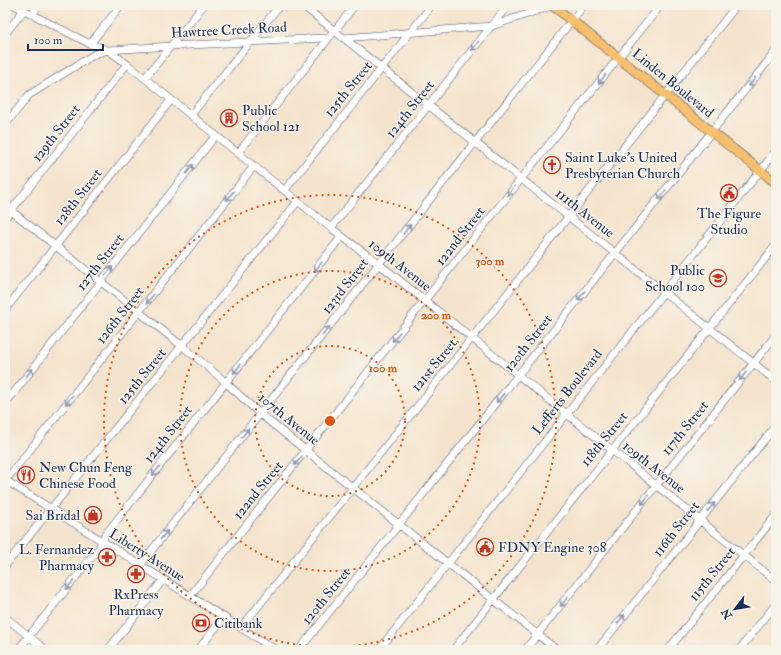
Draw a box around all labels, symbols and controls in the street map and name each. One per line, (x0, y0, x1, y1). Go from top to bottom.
street label: Hawtree Creek Road (171, 18, 287, 42)
scale bar (28, 26, 103, 52)
text: 100 m (34, 33, 63, 48)
one-way arrow (471, 41, 480, 52)
street label: Linden Boulevard (629, 45, 717, 121)
street label: 125th Street (320, 57, 376, 120)
one-way arrow (597, 74, 606, 85)
one-way arrow (747, 76, 756, 87)
street label: 124th Street (382, 77, 438, 141)
street label: 129th Street (28, 101, 84, 165)
place label: Public School 121 (242, 102, 300, 135)
building icon: Public School 121 (219, 108, 239, 128)
place label: Saint Luke's United Presbyterian Church (565, 149, 681, 183)
church icon: Saint Luke's United Presbyterian Church (542, 155, 562, 175)
one-way arrow (185, 164, 194, 175)
street label: 128th Street (51, 165, 106, 229)
public building icon: The Figure Studio (719, 183, 739, 203)
street label: 111th Avenue (552, 185, 618, 241)
one-way arrow (507, 186, 516, 197)
one-way arrow (658, 189, 666, 200)
one-way arrow (226, 191, 234, 202)
street label: 122nd Street (432, 203, 489, 269)
place label: The Figure Studio (697, 205, 761, 238)
one-way arrow (402, 224, 411, 235)
street label: 127th Street (73, 230, 128, 294)
street label: 109th Avenue (365, 235, 435, 295)
street label: 123rd Street (318, 254, 372, 317)
text: 300 m (476, 254, 505, 269)
one-way arrow (314, 261, 322, 272)
place label: Public School 100 (645, 262, 705, 295)
one-way arrow (105, 266, 114, 277)
school or university icon: Public School 100 (708, 268, 728, 288)
street label: 126th Street (92, 283, 148, 347)
one-way arrow (577, 291, 585, 302)
one-way arrow (145, 293, 154, 304)
text: 200 m (421, 308, 452, 323)
street label: 120th Street (500, 311, 556, 375)
one-way arrow (321, 326, 330, 337)
one-way arrow (392, 332, 400, 343)
street label: 121st Street (408, 335, 461, 395)
street label: 125th Street (114, 344, 170, 407)
street label: Lefferts Boulevard (528, 346, 606, 438)
text: 100 m (369, 361, 398, 376)
one-way arrow (233, 363, 241, 374)
one-way arrow (25, 368, 33, 379)
one-way arrow (739, 371, 747, 382)
street label: 107th Avenue (255, 389, 323, 449)
one-way arrow (496, 393, 505, 404)
one-way arrow (65, 395, 73, 406)
street label: 117th Street (658, 397, 712, 459)
street label: 124th Street (140, 402, 196, 466)
street label: 118th Street (577, 408, 631, 470)
centre of rings (323, 414, 337, 428)
one-way arrow (241, 427, 249, 438)
street label: 109th Avenue (619, 437, 689, 497)
one-way arrow (293, 456, 302, 467)
street label: 122nd Street (229, 457, 287, 523)
place label: New Chun Feng Chinese Food (39, 459, 133, 492)
restaurant icon: New Chun Feng Chinese Food (16, 465, 36, 485)
one-way arrow (152, 465, 161, 476)
one-way arrow (640, 494, 649, 505)
street label: 116th Street (649, 498, 703, 560)
one-way arrow (706, 501, 715, 512)
shop icon: Sai Bridal (83, 505, 103, 525)
place label: Sai Bridal (26, 507, 80, 524)
street label: Liberty Avenue (106, 525, 188, 586)
one-way arrow (160, 529, 169, 540)
public building icon: FDNY Engine 308 (475, 537, 495, 557)
place label: FDNY Engine 308 (498, 539, 607, 556)
place label: L. Fernandez Pharmacy (19, 541, 95, 575)
street label: 115th Street (685, 543, 739, 604)
pharmacy icon: L. Fernandez Pharmacy (97, 547, 117, 567)
pharmacy icon: RxPress Pharmacy (126, 564, 146, 584)
street label: 120th Street (298, 564, 354, 628)
one-way arrow (65, 580, 74, 591)
place label: RxPress Pharmacy (109, 586, 164, 620)
north arrow (715, 589, 755, 629)
one-way arrow (559, 596, 568, 607)
text: N (718, 605, 735, 622)
bank icon: Citibank (191, 613, 211, 633)
one-way arrow (617, 614, 625, 625)
place label: Citibank (214, 615, 263, 632)

